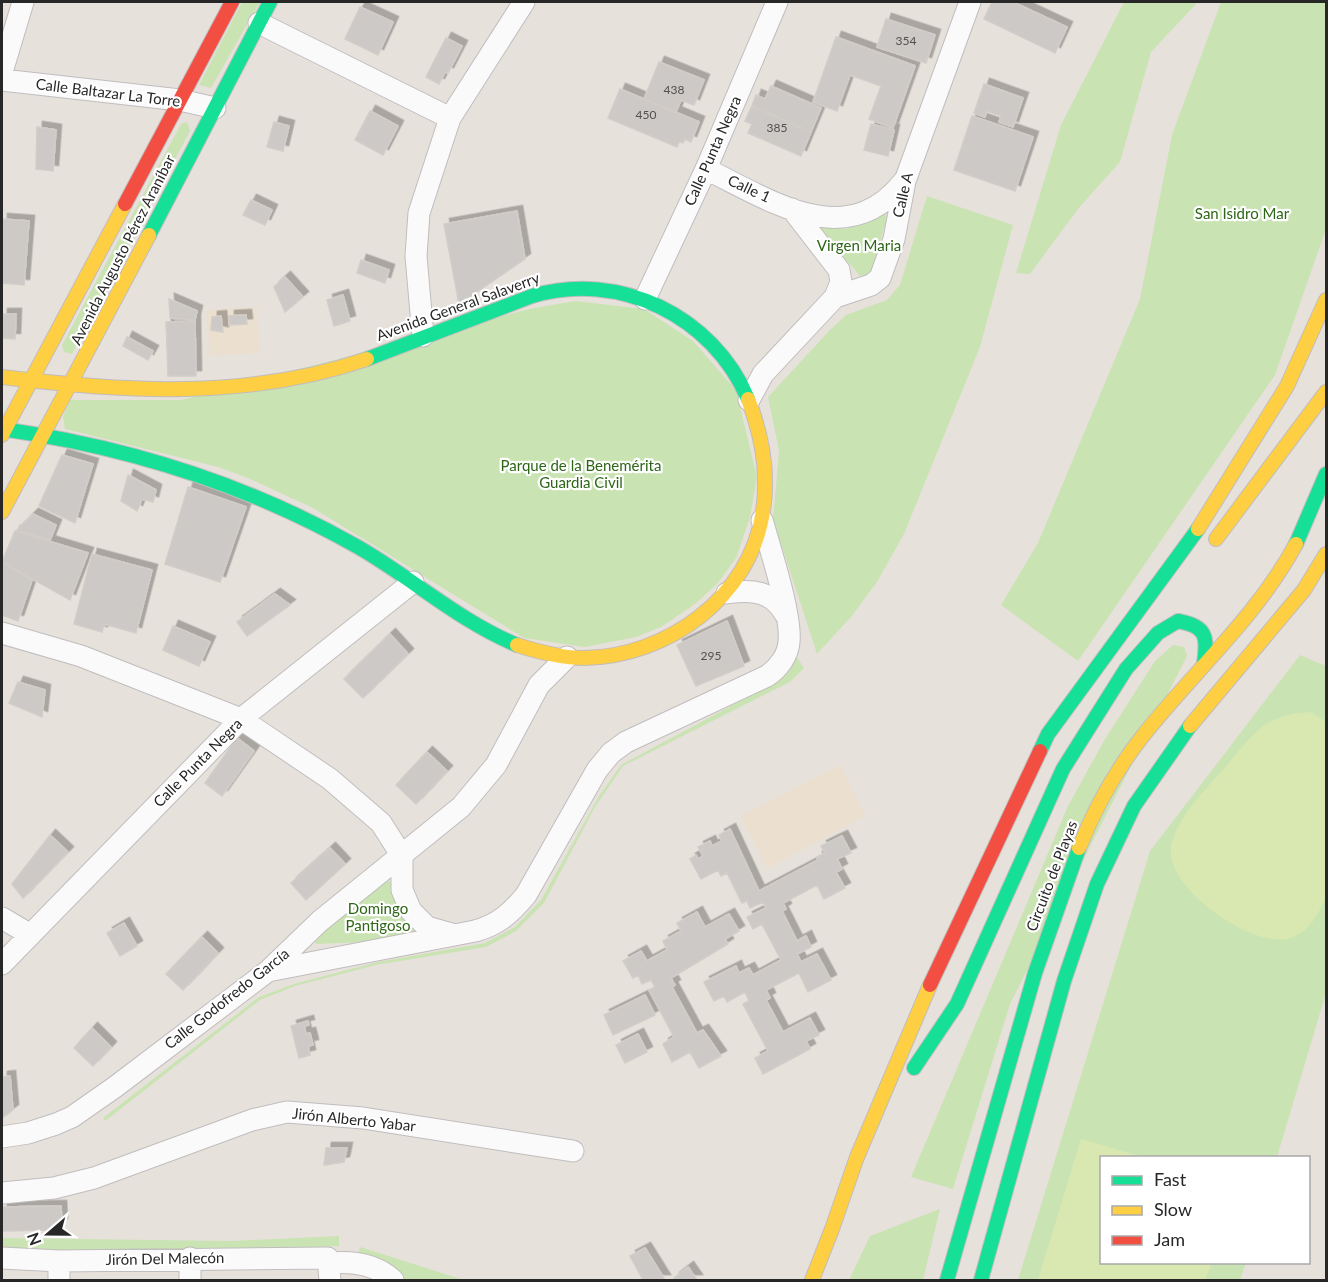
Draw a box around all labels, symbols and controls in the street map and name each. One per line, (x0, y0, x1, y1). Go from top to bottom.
house number: 354 (896, 33, 916, 48)
street label: Calle Baltazar La Torre (35, 74, 182, 110)
house number: 438 (664, 82, 684, 97)
street label: Calle Punta Negra (680, 93, 744, 208)
house number: 450 (636, 107, 656, 122)
house number: 385 (767, 120, 787, 135)
street label: Avenida Augusto Pérez Araníbar (66, 151, 178, 348)
street label: Calle 1 (725, 170, 774, 206)
street label: Calle A (888, 170, 916, 219)
park label: San Isidro Mar (1195, 204, 1290, 222)
park label: Virgen Maria (817, 236, 901, 254)
street label: Avenida General Salaverry (374, 268, 542, 344)
park label: Parque de la Benemérita Guardia Civil (501, 456, 661, 491)
house number: 295 (701, 648, 721, 663)
street label: Calle Punta Negra (149, 714, 245, 810)
street label: Circuito de Playas (1022, 818, 1080, 934)
park label: Domingo Pantigoso (346, 899, 410, 934)
street label: Calle Godofredo García (160, 944, 292, 1052)
street label: Jirón Alberto Yabar (291, 1104, 417, 1135)
legend (1100, 1156, 1310, 1264)
text: Fast (1154, 1168, 1187, 1190)
text: Slow (1154, 1198, 1192, 1220)
north arrow (18, 1204, 78, 1264)
text: Jam (1154, 1228, 1185, 1250)
text: N (22, 1230, 44, 1248)
street label: Jirón Del Malecón (105, 1248, 225, 1268)

